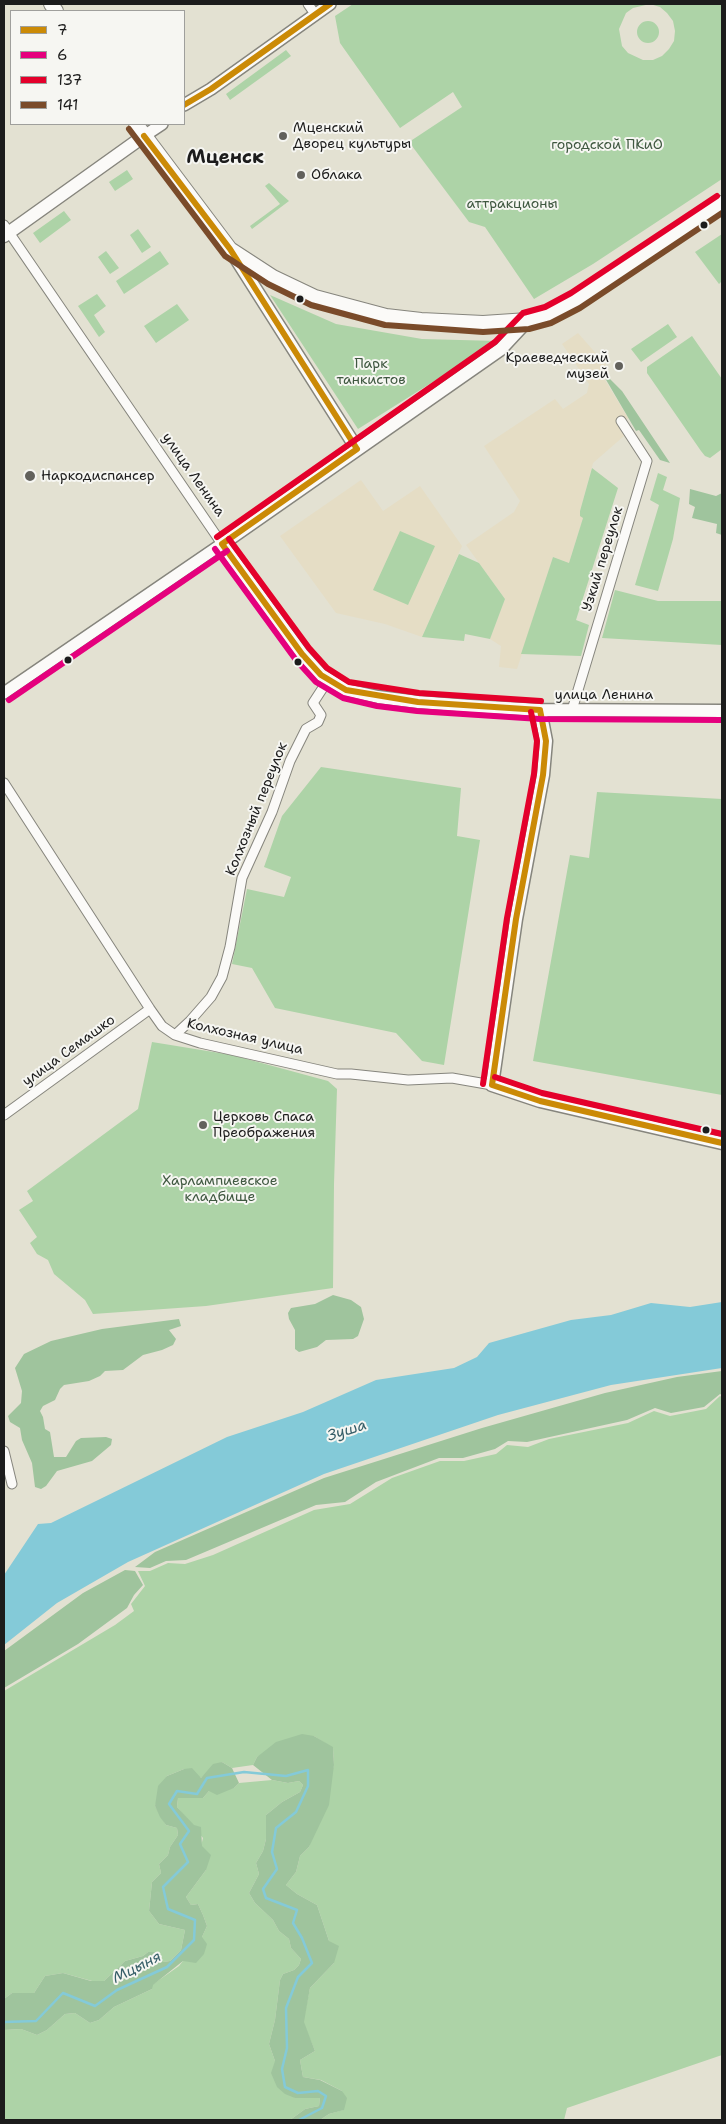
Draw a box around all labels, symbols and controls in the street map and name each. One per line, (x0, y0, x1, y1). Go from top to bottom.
legend (10, 10, 185, 125)
text: 7 (57, 20, 68, 40)
text: 6 (57, 45, 68, 65)
text: 137 (57, 70, 82, 90)
text: 141 (57, 95, 79, 115)
place label: Мценский Дворец культуры (293, 120, 411, 152)
marker: Мценский Дворец культуры (277, 130, 289, 142)
park label: городской ПКиО (551, 137, 663, 153)
district label: Мценск (186, 147, 264, 169)
place label: Облака (311, 167, 362, 183)
marker: Облака (295, 169, 307, 181)
park label: аттракционы (466, 196, 558, 212)
unlabelled marker (699, 220, 709, 230)
unlabelled marker (295, 294, 305, 304)
place label: Краеведческий музей (505, 350, 609, 382)
park label: Парк танкистов (336, 356, 406, 388)
marker: Краеведческий музей (613, 360, 625, 372)
street label: улица Ленина (158, 430, 228, 520)
place label: Наркодиспансер (41, 468, 155, 484)
marker: Наркодиспансер (23, 469, 37, 483)
street label: Узкий переулок (579, 505, 627, 613)
unlabelled marker (63, 655, 73, 665)
unlabelled marker (293, 657, 303, 667)
street label: улица Ленина (555, 687, 653, 703)
street label: Колхозный переулок (223, 740, 291, 878)
street label: улица Семашко (19, 1012, 119, 1090)
street label: Колхозная улица (185, 1015, 305, 1059)
place label: Церковь Спаса Преображения (213, 1109, 315, 1142)
marker: Церковь Спаса Преображения (197, 1119, 209, 1131)
unlabelled marker (701, 1125, 711, 1135)
park label: Харлампиевское кладбище (162, 1173, 278, 1206)
water label: Зуша (325, 1417, 369, 1445)
water label: Мцыня (110, 1948, 164, 1988)

